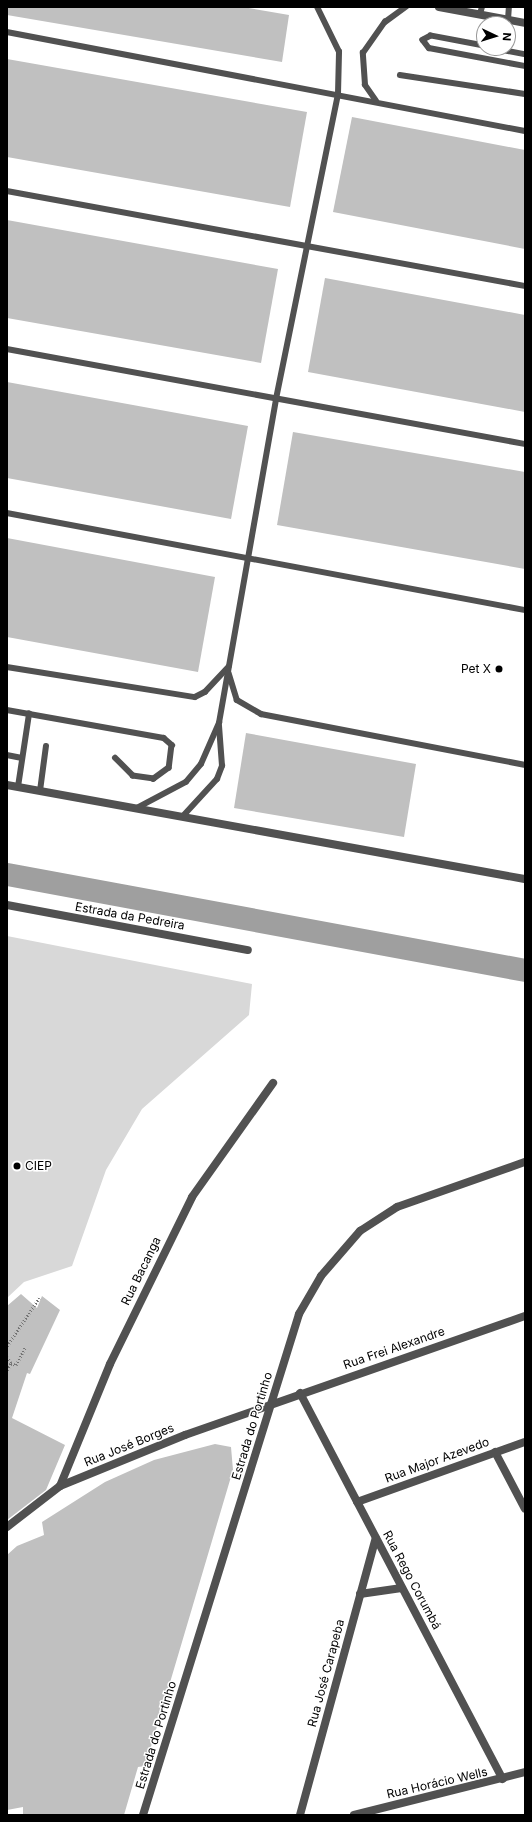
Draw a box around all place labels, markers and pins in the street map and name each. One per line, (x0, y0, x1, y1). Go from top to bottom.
place label: Pet X (461, 662, 491, 676)
marker: Pet X (494, 664, 504, 674)
place label: CIEP (25, 1159, 52, 1173)
marker: CIEP (12, 1161, 22, 1171)

